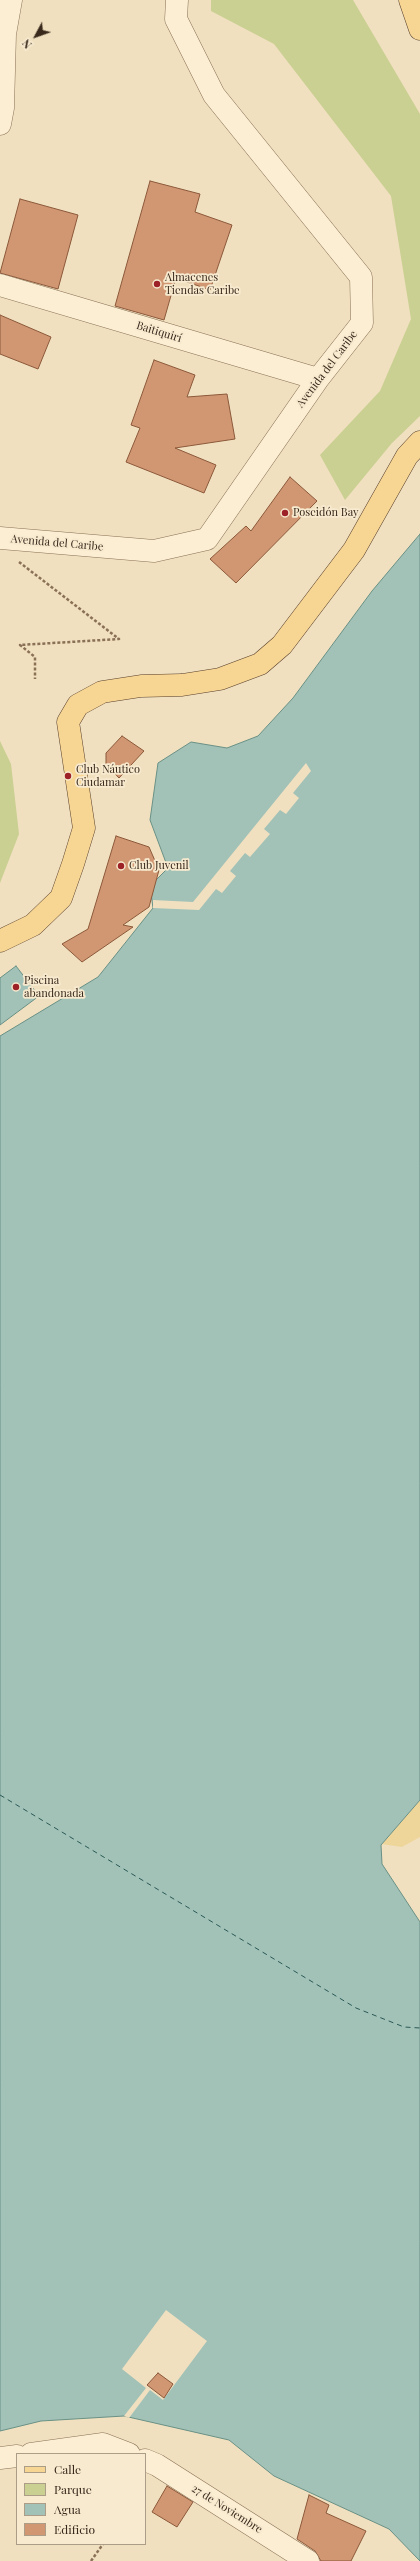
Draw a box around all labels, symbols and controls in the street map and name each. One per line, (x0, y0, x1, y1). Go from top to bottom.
north arrow (16, 16, 56, 56)
text: N (18, 36, 35, 52)
place label: Almacenes Tiendas Caribe (165, 271, 240, 297)
marker: Almacenes Tiendas Caribe (152, 279, 162, 289)
street label: Baitiquirí (135, 319, 183, 345)
street label: Avenida del Caribe (294, 328, 360, 410)
place label: Poseidón Bay (293, 506, 359, 520)
marker: Poseidón Bay (280, 508, 290, 518)
street label: Avenida del Caribe (10, 532, 104, 554)
place label: Club Náutico Ciudamar (76, 763, 140, 789)
marker: Club Náutico Ciudamar (63, 771, 73, 781)
place label: Club Juvenil (129, 859, 189, 873)
marker: Club Juvenil (116, 861, 126, 871)
place label: Piscina abandonada (24, 974, 84, 1000)
marker: Piscina abandonada (11, 982, 21, 992)
legend (16, 2453, 146, 2545)
text: Calle (54, 2461, 81, 2477)
text: Parque (54, 2481, 92, 2497)
street label: 27 de Noviembre (189, 2482, 265, 2536)
text: Agua (54, 2501, 81, 2517)
text: Edificio (54, 2521, 95, 2537)

